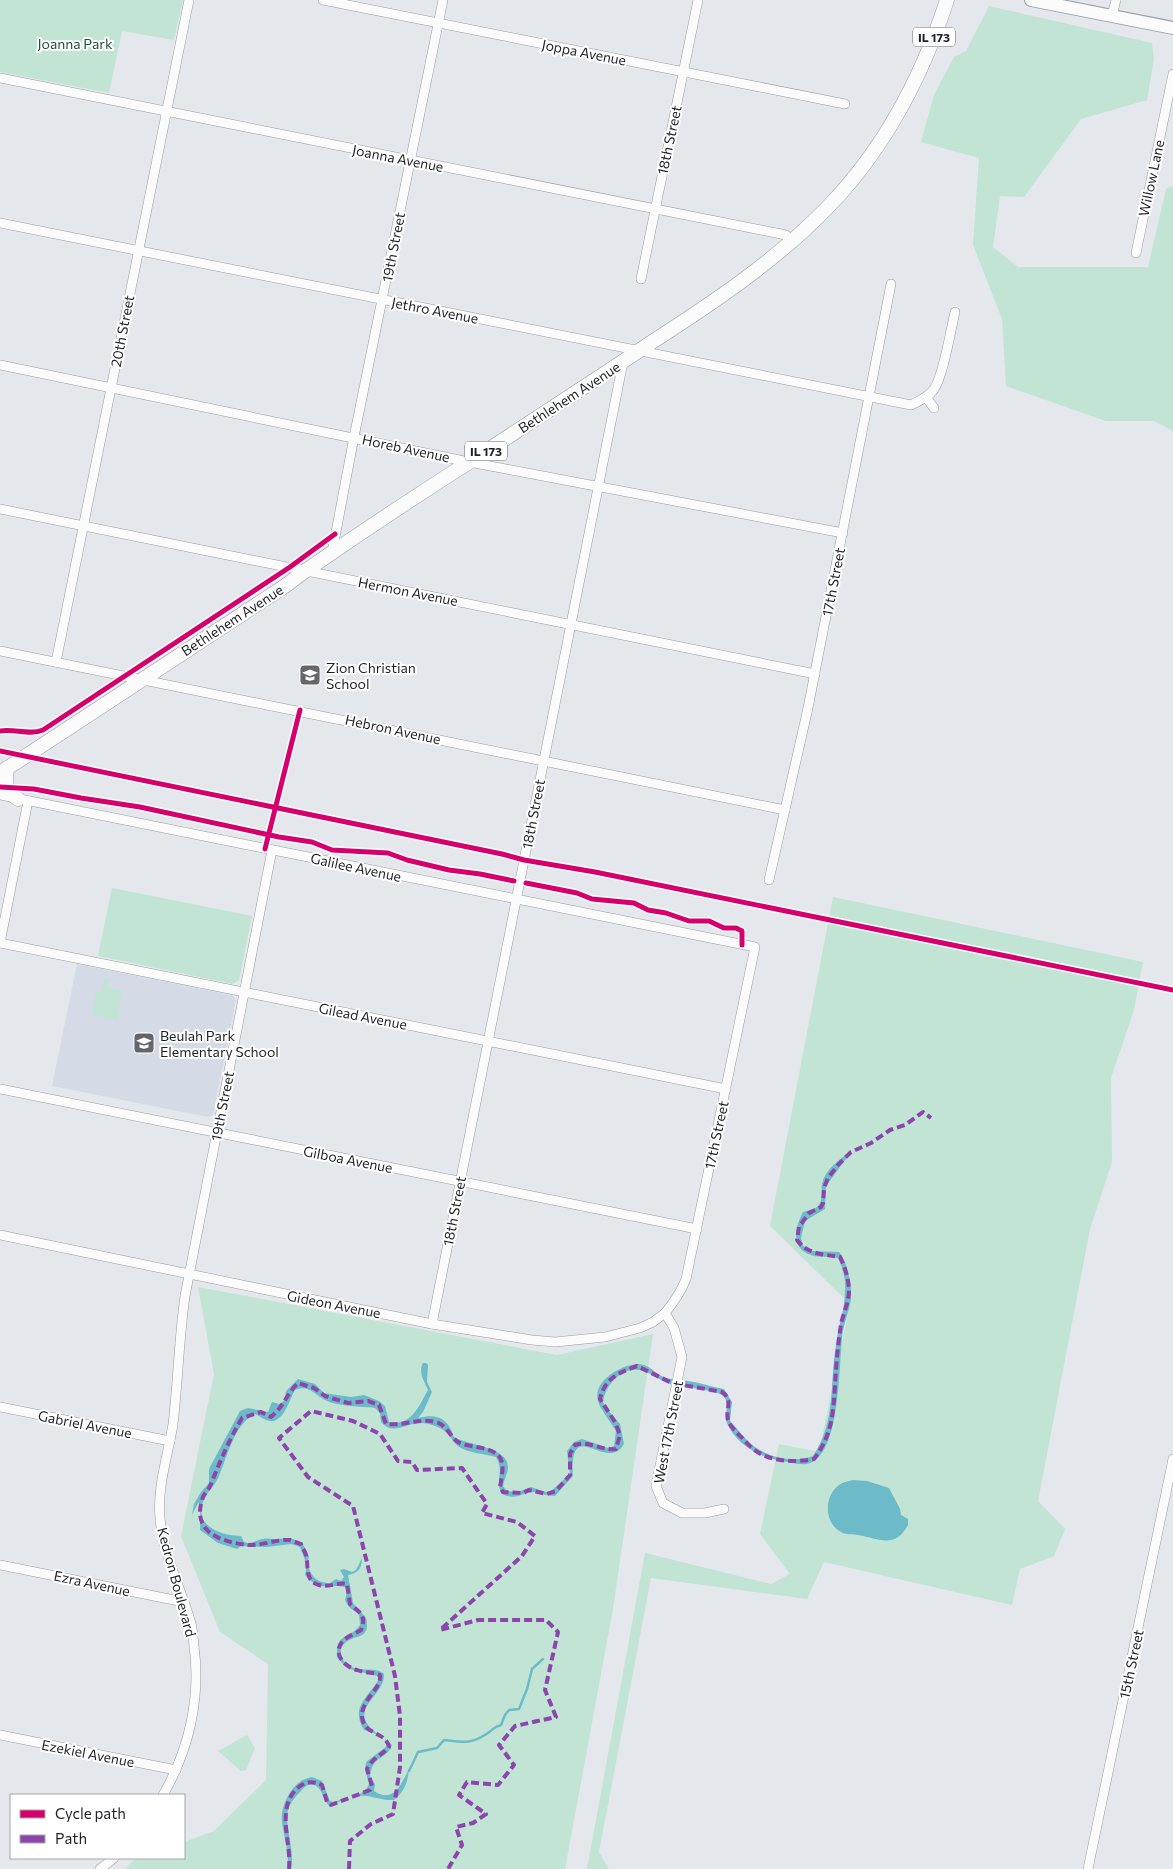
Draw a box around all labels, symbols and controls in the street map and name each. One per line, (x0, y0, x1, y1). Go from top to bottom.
road number: IL 173 (913, 28, 955, 46)
park label: Joanna Park (37, 35, 113, 52)
street label: Joppa Avenue (540, 35, 628, 69)
street label: 18th Street (653, 104, 685, 176)
street label: Willow Lane (1135, 138, 1167, 218)
street label: Joanna Avenue (351, 141, 445, 175)
street label: 19th Street (378, 211, 408, 283)
street label: 20th Street (107, 293, 137, 368)
street label: Jethro Avenue (390, 293, 480, 327)
street label: Bethlehem Avenue (515, 358, 623, 436)
street label: Horeb Avenue (361, 430, 451, 466)
road number: IL 173 (465, 442, 507, 461)
street label: 17th Street (818, 546, 848, 618)
street label: Hermon Avenue (357, 573, 459, 609)
street label: Bethlehem Avenue (178, 581, 286, 659)
place label: Zion Christian School (326, 659, 416, 692)
school or university icon: Zion Christian School (298, 663, 322, 687)
street label: Hebron Avenue (344, 711, 442, 747)
street label: 18th Street (518, 778, 548, 850)
street label: Galilee Avenue (309, 849, 403, 885)
street label: Gilead Avenue (317, 999, 409, 1033)
place label: Beulah Park Elementary School (160, 1027, 279, 1060)
school or university icon: Beulah Park Elementary School (132, 1031, 156, 1055)
street label: 19th Street (207, 1070, 237, 1142)
street label: 17th Street (700, 1099, 732, 1171)
street label: Gilboa Avenue (302, 1142, 394, 1176)
street label: 18th Street (439, 1175, 469, 1247)
street label: Gideon Avenue (286, 1287, 382, 1321)
street label: West 17th Street (650, 1379, 686, 1485)
street label: Gabriel Avenue (37, 1407, 133, 1441)
street label: Kedron Boulevard (154, 1525, 200, 1639)
street label: Ezra Avenue (52, 1567, 132, 1599)
street label: 15th Street (1115, 1628, 1147, 1700)
street label: Ezekiel Avenue (40, 1736, 136, 1770)
legend (10, 1794, 185, 1859)
text: Cycle path (55, 1804, 126, 1822)
text: Path (55, 1829, 87, 1847)

